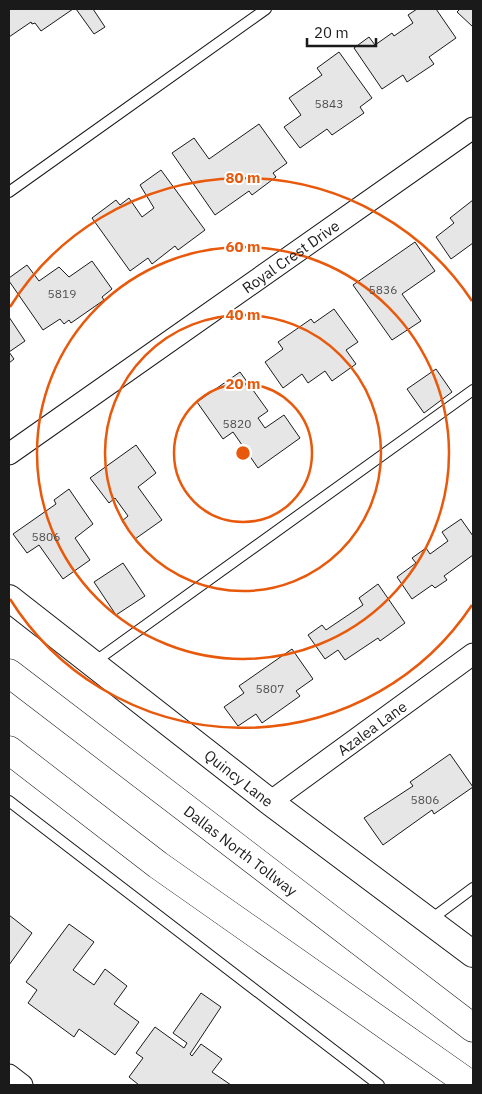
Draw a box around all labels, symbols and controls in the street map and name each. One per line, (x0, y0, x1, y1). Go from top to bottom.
scale bar (307, 15, 376, 47)
text: 20 m (314, 23, 349, 42)
house number: 5843 (315, 96, 343, 111)
text: 80 m (226, 168, 260, 187)
street label: Royal Crest Drive (238, 216, 343, 297)
text: 60 m (226, 237, 260, 256)
house number: 5836 (369, 282, 397, 297)
house number: 5819 (48, 286, 76, 301)
text: 40 m (226, 305, 260, 324)
text: 20 m (226, 374, 260, 393)
house number: 5820 (223, 416, 251, 431)
centre of rings (234, 444, 252, 462)
house number: 5806 (32, 529, 60, 544)
house number: 5807 (256, 681, 284, 696)
street label: Azalea Lane (334, 696, 410, 759)
street label: Quincy Lane (201, 745, 277, 811)
house number: 5806 (411, 792, 439, 807)
street label: Dallas North Tollway (180, 801, 302, 900)

